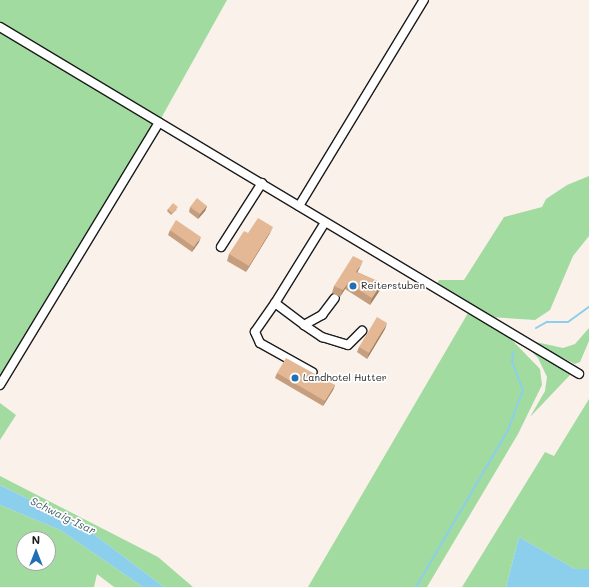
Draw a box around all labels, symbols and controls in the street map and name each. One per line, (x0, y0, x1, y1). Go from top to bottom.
place label: Reiterstuben (361, 280, 425, 292)
marker: Reiterstuben (348, 281, 358, 291)
place label: Landhotel Hutter (303, 372, 387, 384)
marker: Landhotel Hutter (290, 373, 300, 383)
water label: Schwaig-Isar (28, 494, 98, 538)
north arrow (16, 531, 56, 571)
text: N (32, 532, 40, 547)

